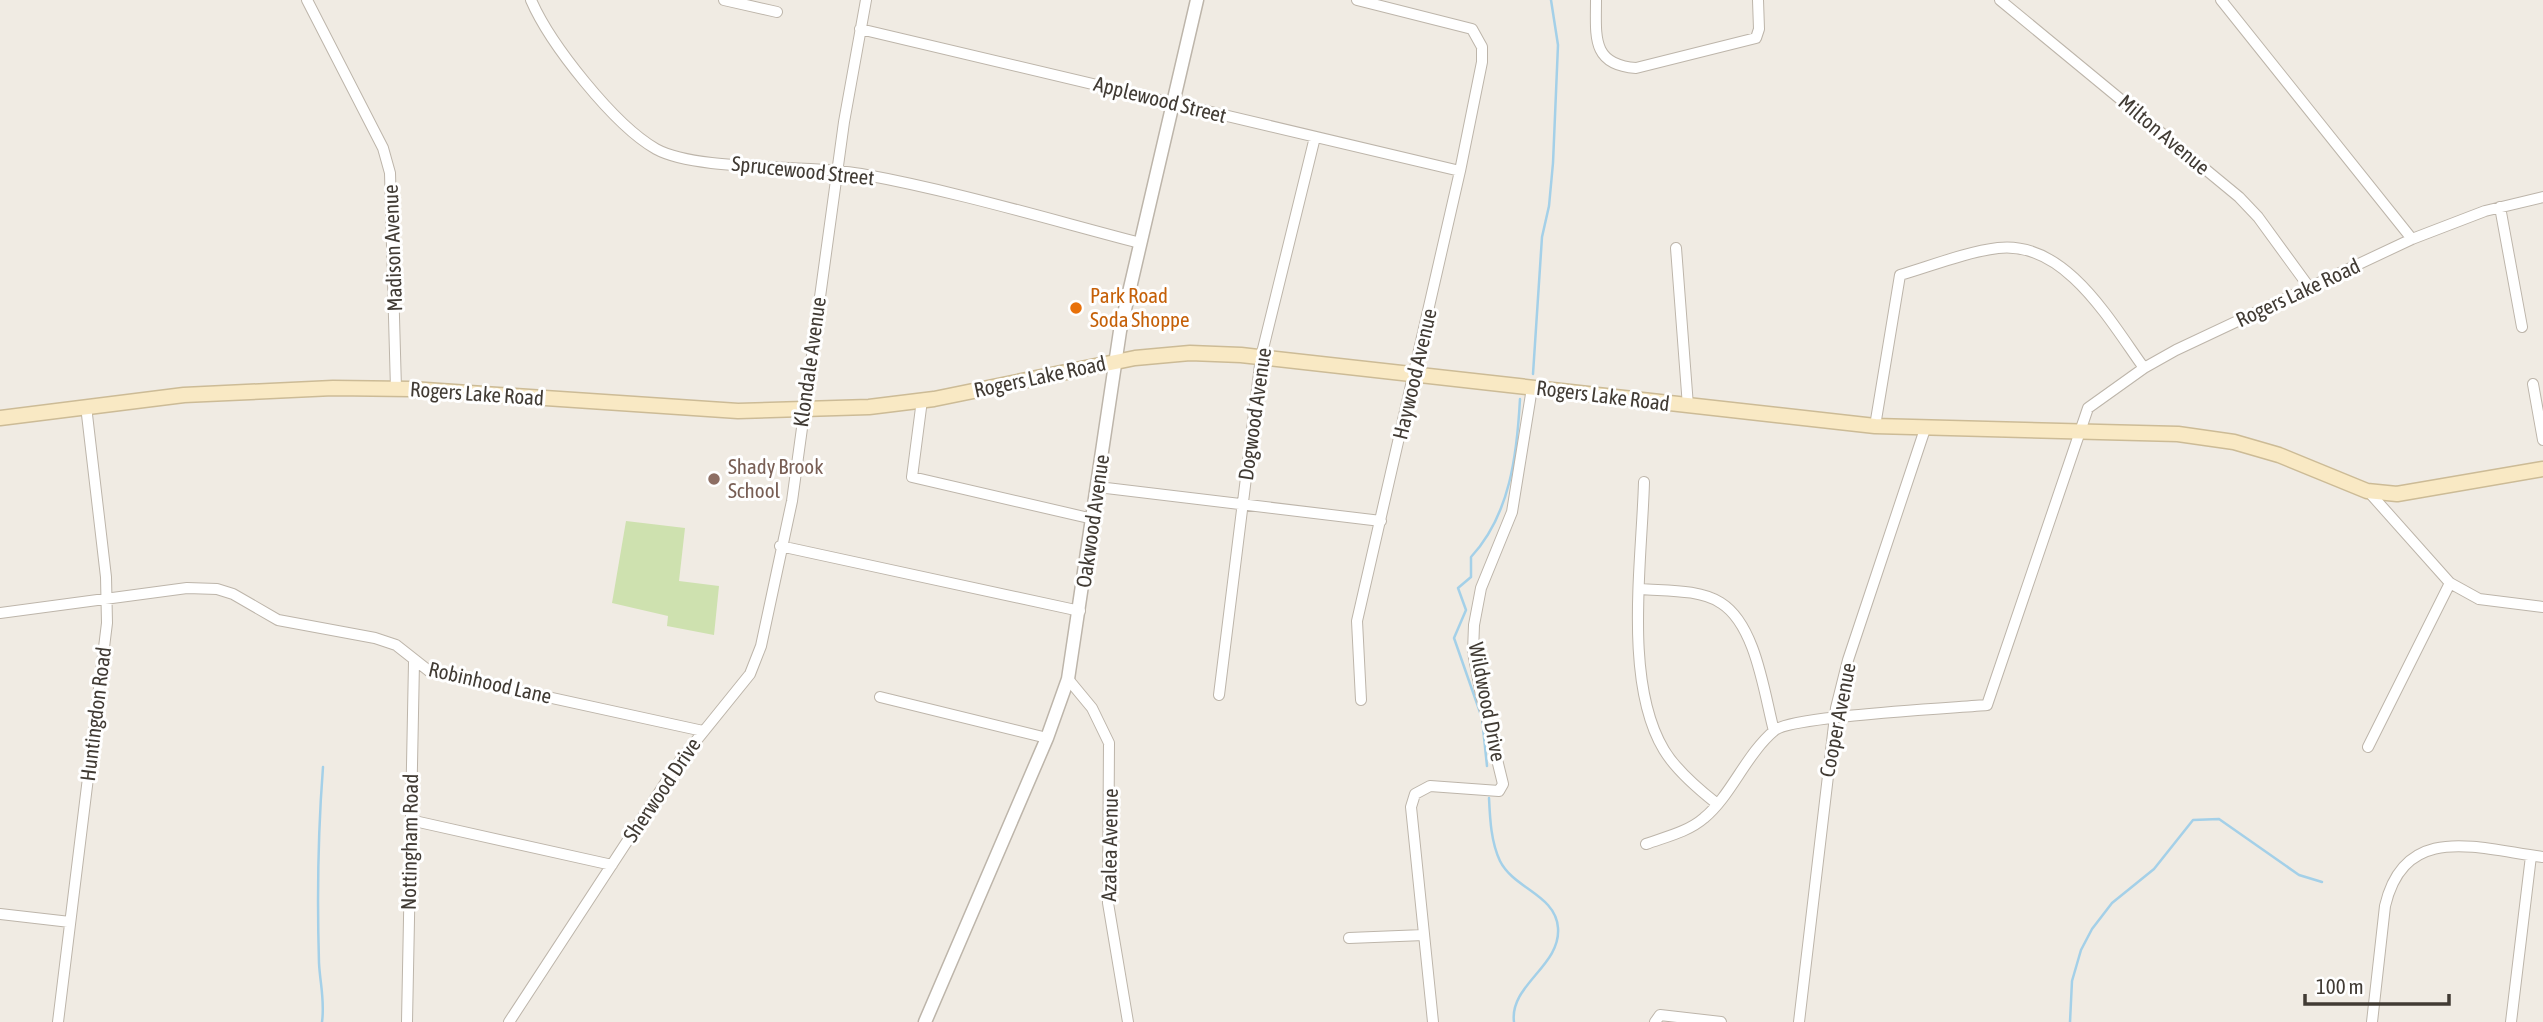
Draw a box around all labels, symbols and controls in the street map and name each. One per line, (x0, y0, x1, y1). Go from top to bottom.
street label: Applewood Street (1091, 71, 1229, 127)
street label: Milton Avenue (2114, 89, 2215, 179)
street label: Sprucewood Street (731, 151, 876, 189)
street label: Madison Avenue (378, 184, 406, 312)
street label: Rogers Lake Road (2232, 253, 2363, 331)
place label: Park Road Soda Shoppe (1090, 283, 1190, 331)
street label: Klondale Avenue (788, 295, 830, 429)
marker: Park Road Soda Shoppe (1068, 300, 1084, 316)
street label: Haywood Avenue (1387, 306, 1441, 442)
street label: Dogwood Avenue (1233, 346, 1275, 482)
street label: Rogers Lake Road (972, 350, 1108, 402)
street label: Rogers Lake Road (1535, 375, 1671, 415)
street label: Rogers Lake Road (409, 376, 545, 410)
street label: Oakwood Avenue (1071, 453, 1113, 589)
place label: Shady Brook School (728, 454, 823, 502)
marker: Shady Brook School (706, 471, 722, 487)
street label: Wildwood Drive (1465, 640, 1511, 764)
street label: Huntingdon Road (75, 645, 115, 782)
street label: Robinhood Lane (426, 656, 554, 708)
street label: Cooper Avenue (1814, 661, 1860, 779)
street label: Sherwood Drive (618, 733, 705, 846)
street label: Nottingham Road (396, 774, 422, 910)
street label: Azalea Avenue (1096, 788, 1122, 902)
scale bar (2305, 962, 2448, 1006)
text: 100 m (2316, 974, 2364, 998)

